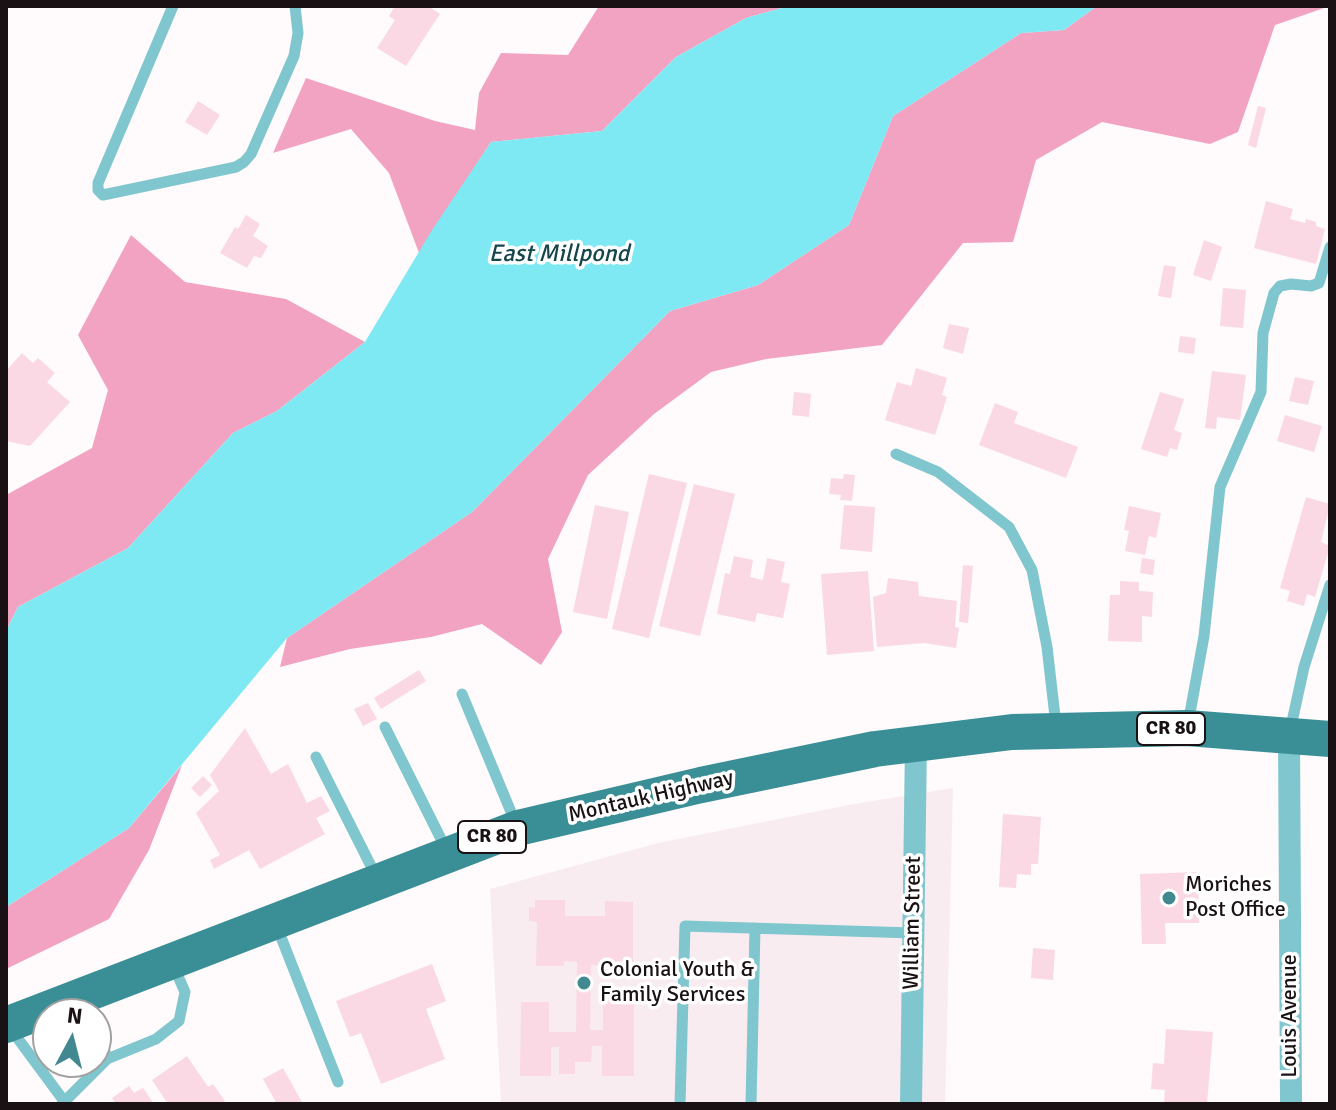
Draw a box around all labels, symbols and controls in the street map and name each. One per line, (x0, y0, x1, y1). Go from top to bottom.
water label: East Millpond (489, 241, 629, 269)
road number: CR 80 (1137, 713, 1205, 745)
street label: Montauk Highway (566, 765, 736, 829)
road number: CR 80 (458, 821, 526, 853)
street label: William Street (899, 856, 927, 990)
place label: Moriches Post Office (1185, 872, 1286, 924)
marker: Moriches Post Office (1160, 889, 1178, 907)
street label: Louis Avenue (1277, 954, 1303, 1078)
place label: Colonial Youth & Family Services (600, 957, 754, 1008)
marker: Colonial Youth & Family Services (575, 974, 593, 992)
north arrow (32, 998, 112, 1078)
text: N (65, 1001, 84, 1030)

